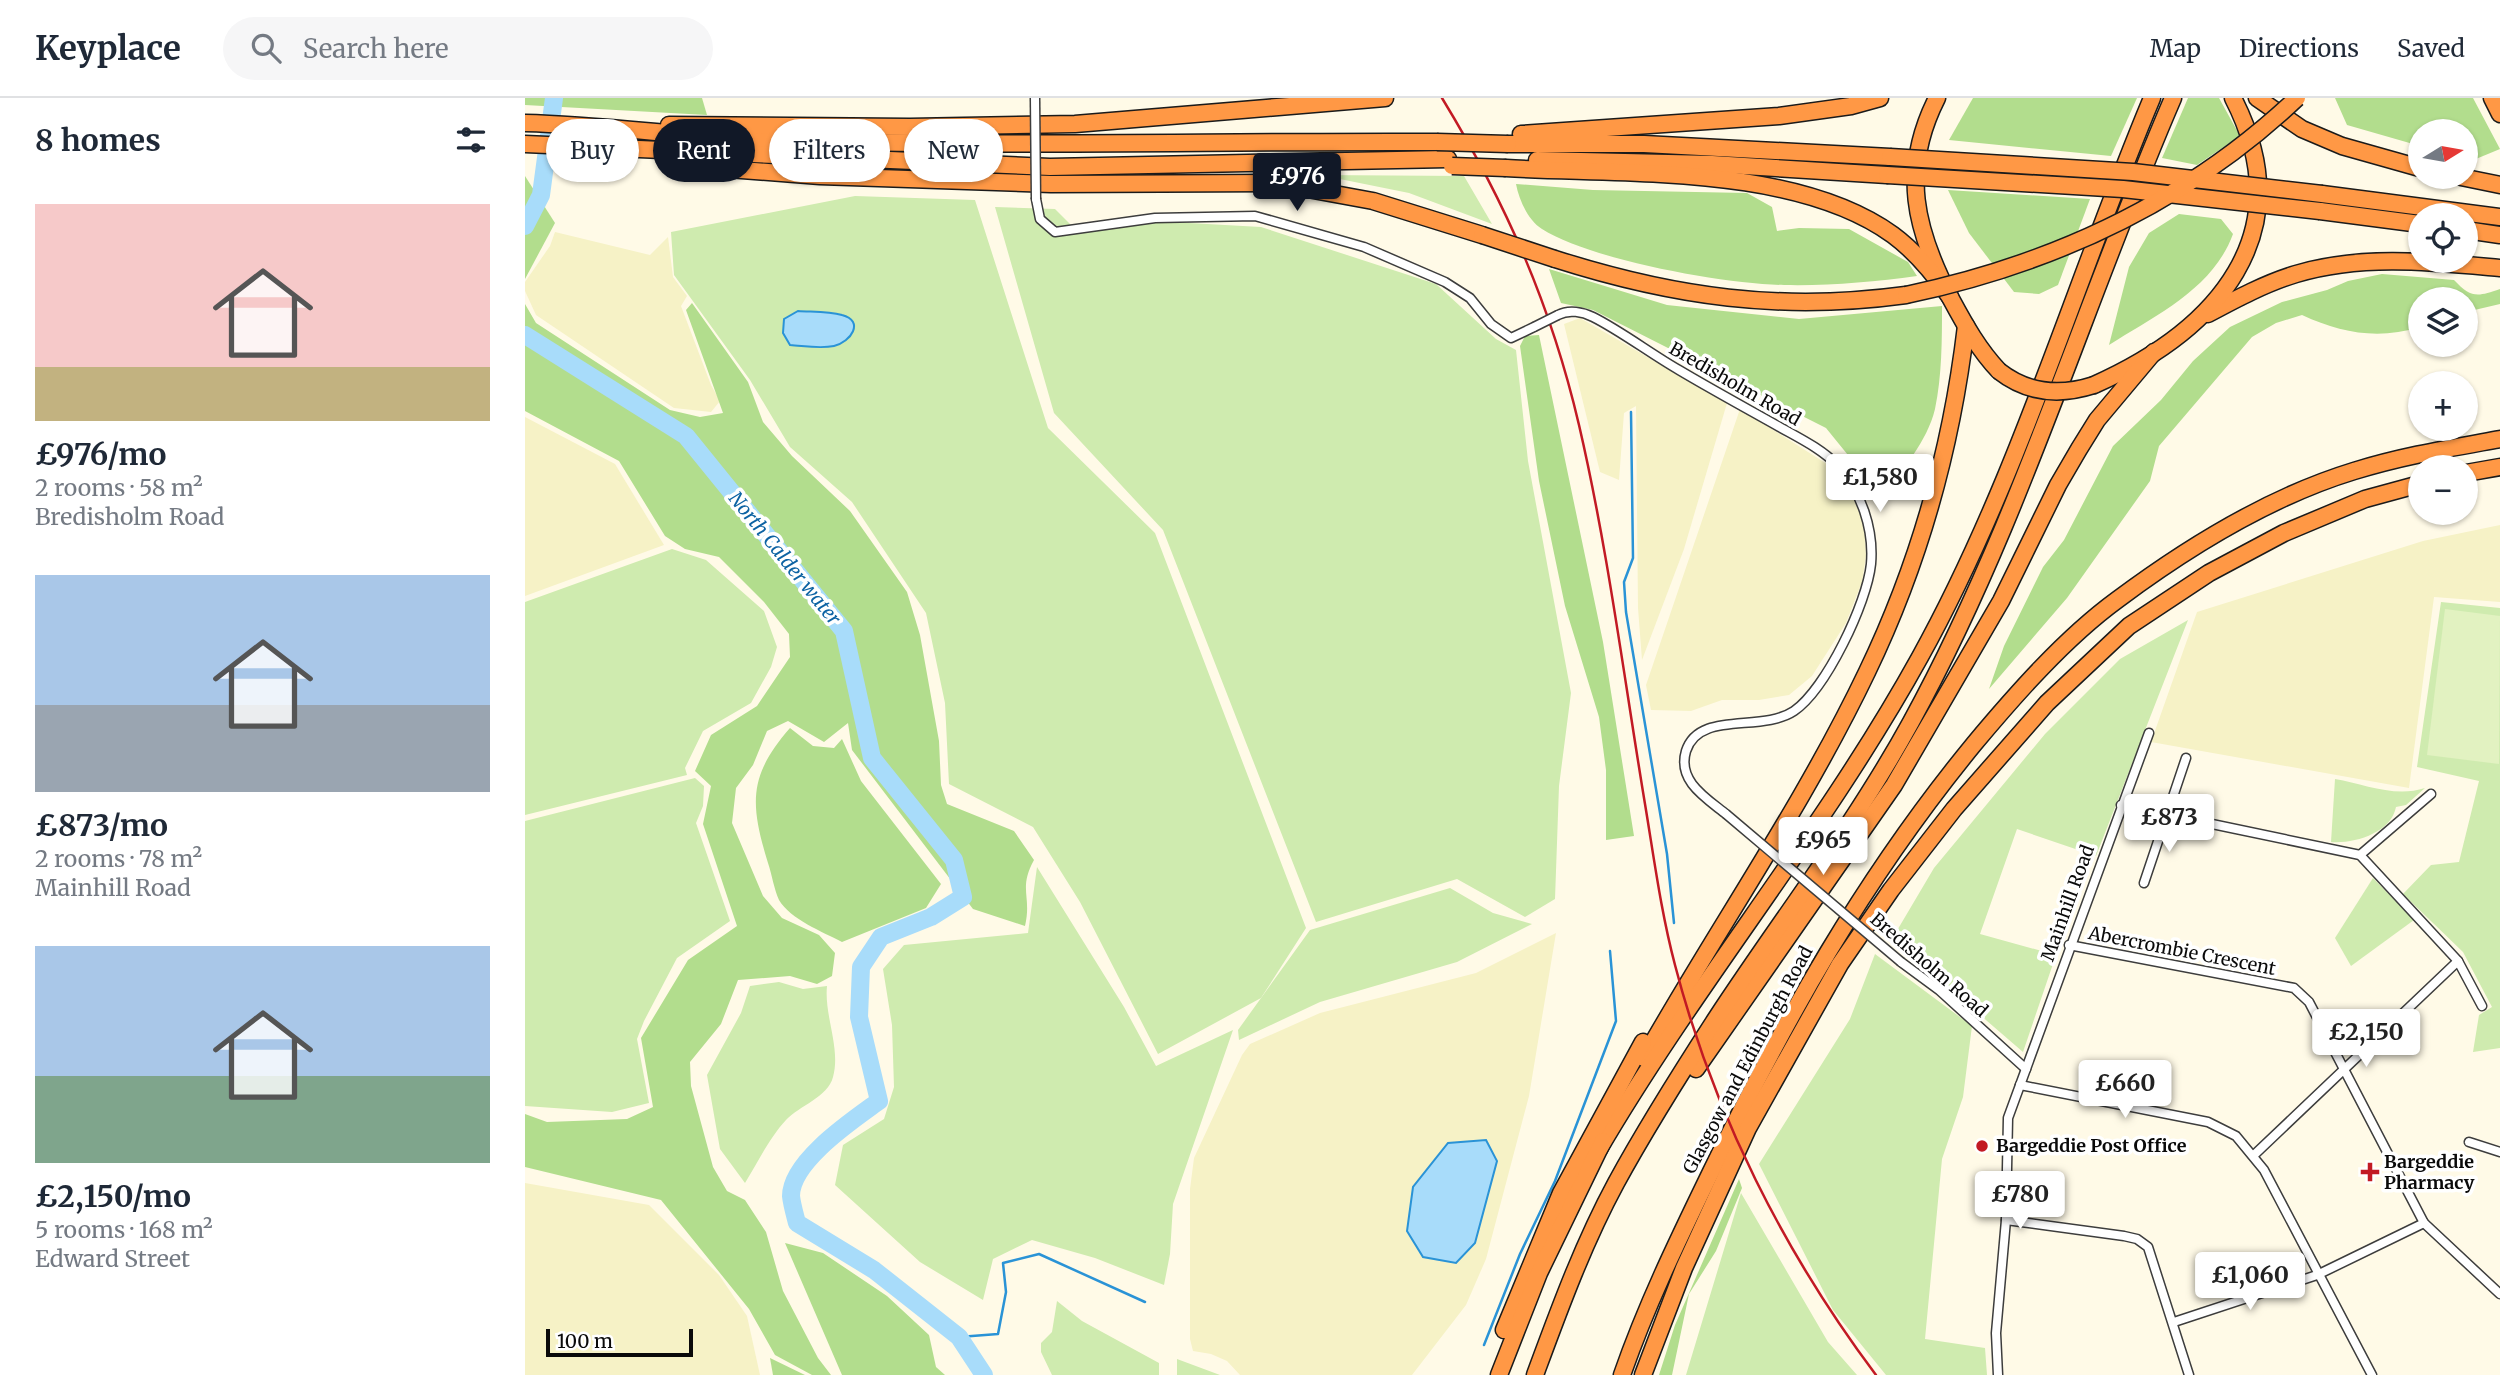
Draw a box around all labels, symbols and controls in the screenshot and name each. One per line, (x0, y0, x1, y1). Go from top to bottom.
search box (223, 17, 713, 80)
text: Keyplace (35, 28, 181, 69)
icon: search (247, 29, 285, 67)
text: Search here (303, 32, 449, 65)
text: Map (2150, 33, 2201, 64)
text: Directions (2239, 33, 2359, 64)
text: Saved (2397, 33, 2465, 64)
chip: Buy (546, 119, 639, 182)
chip: Rent (653, 119, 755, 182)
chip: Filters (769, 119, 890, 182)
chip: New (904, 119, 1003, 182)
north arrow (2408, 119, 2478, 189)
map controls (2408, 119, 2478, 525)
text: 8 homes (35, 121, 161, 159)
icon: filters (452, 121, 490, 159)
pin: £976 (1256, 153, 1338, 213)
text: £976 (1269, 161, 1325, 190)
button: locate (2408, 203, 2478, 273)
icon: home (200, 250, 326, 376)
button: layers (2408, 287, 2478, 357)
street label: Bredisholm Road (1665, 337, 1805, 431)
button: + (2408, 371, 2478, 441)
text: £976/mo (35, 435, 166, 473)
pin: £1,580 (1823, 454, 1937, 514)
button: − (2408, 455, 2478, 525)
text: £1,580 (1842, 462, 1918, 491)
text: 2 rooms · 58 m² (35, 473, 203, 502)
water label: North Calder water (724, 487, 846, 630)
text: Bredisholm Road (35, 502, 224, 531)
icon: home (200, 621, 326, 747)
pin: £873 (2128, 794, 2210, 854)
text: £873 (2140, 802, 2198, 831)
text: £873/mo (35, 806, 168, 844)
pin: £965 (1782, 818, 1864, 877)
text: £965 (1795, 825, 1851, 854)
street label: Mainhill Road (2036, 841, 2099, 964)
text: 2 rooms · 78 m² (35, 844, 202, 873)
text: Mainhill Road (35, 873, 191, 902)
street label: Bredisholm Road (1866, 907, 1993, 1022)
street label: Abercrombie Crescent (2085, 921, 2278, 980)
street label: Glasgow and Edinburgh Road (1678, 942, 1818, 1178)
icon: home (200, 992, 326, 1118)
pin: £2,150 (2309, 1010, 2423, 1069)
text: £2,150 (2328, 1017, 2404, 1046)
pin: £660 (2084, 1060, 2166, 1120)
text: £660 (2095, 1068, 2155, 1097)
place label: Bargeddie Post Office (1996, 1134, 2187, 1157)
marker: Bargeddie Post Office (1974, 1138, 1990, 1154)
place label: Bargeddie Pharmacy (2384, 1150, 2475, 1194)
marker: Bargeddie Pharmacy (2362, 1164, 2378, 1180)
pin: £780 (1979, 1172, 2061, 1231)
text: £2,150/mo (35, 1177, 191, 1215)
text: £780 (1991, 1179, 2049, 1208)
text: 5 rooms · 168 m² (35, 1215, 213, 1244)
text: Edward Street (35, 1244, 190, 1273)
pin: £1,060 (2193, 1252, 2307, 1312)
text: £1,060 (2211, 1260, 2289, 1289)
scale bar (546, 1326, 693, 1358)
text: 100 m (557, 1329, 613, 1353)

